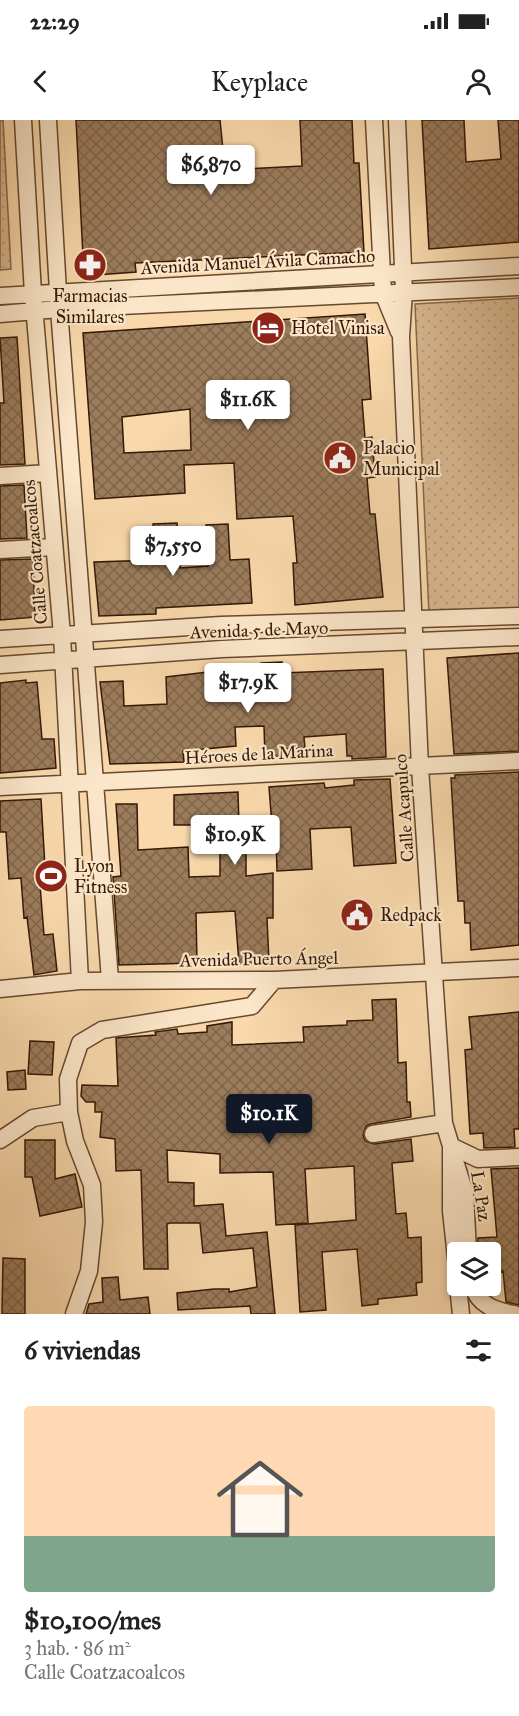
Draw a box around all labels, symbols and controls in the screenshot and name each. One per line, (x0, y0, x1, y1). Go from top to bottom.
text: 22:29 (30, 8, 80, 35)
icon: back (24, 65, 57, 98)
text: Keyplace (211, 65, 308, 98)
icon: person (462, 65, 495, 98)
pin: $6,870 (162, 145, 260, 196)
text: $6,870 (181, 152, 241, 176)
street label: Avenida Manuel Ávila Camacho (139, 243, 376, 279)
pharmacy icon: Farmacias Similares (72, 247, 108, 283)
place label: Farmacias Similares (52, 285, 128, 328)
hotel icon: Hotel Vinisa (250, 310, 286, 346)
place label: Hotel Vinisa (291, 317, 385, 339)
pin: $11.6K (199, 380, 297, 431)
text: $11.6K (220, 387, 276, 411)
place label: Palacio Municipal (363, 437, 440, 480)
public building icon: Palacio Municipal (322, 440, 358, 476)
street label: Calle Coatzacoalcos (18, 479, 52, 625)
pin: $7,550 (124, 526, 222, 577)
text: $7,550 (144, 533, 202, 557)
street label: Avenida 5 de Mayo (188, 617, 329, 643)
pin: $17.9K (199, 663, 297, 714)
text: $17.9K (218, 670, 278, 694)
street label: Héroes de la Marina (184, 739, 334, 769)
street label: Calle Acapulco (389, 753, 419, 863)
pin: $10.9K (186, 815, 284, 866)
text: $10.9K (205, 822, 265, 846)
place label: Lyon Fitness (74, 855, 127, 898)
sports icon: Lyon Fitness (33, 858, 69, 894)
public building icon: Redpack (339, 897, 375, 933)
place label: Redpack (380, 904, 442, 926)
street label: Avenida Puerto Ángel (178, 945, 339, 972)
pin: $10.1K (220, 1094, 318, 1145)
text: $10.1K (240, 1101, 298, 1125)
street label: La Paz (466, 1169, 496, 1223)
map controls (447, 1242, 501, 1296)
button: layers (447, 1242, 501, 1296)
text: 6 viviendas (24, 1334, 140, 1366)
icon: filters (462, 1334, 495, 1367)
icon: home (206, 1445, 314, 1553)
text: $10,100/mes (24, 1604, 161, 1636)
text: 3 hab. · 86 m² (24, 1636, 131, 1660)
text: Calle Coatzacoalcos (24, 1660, 185, 1684)

